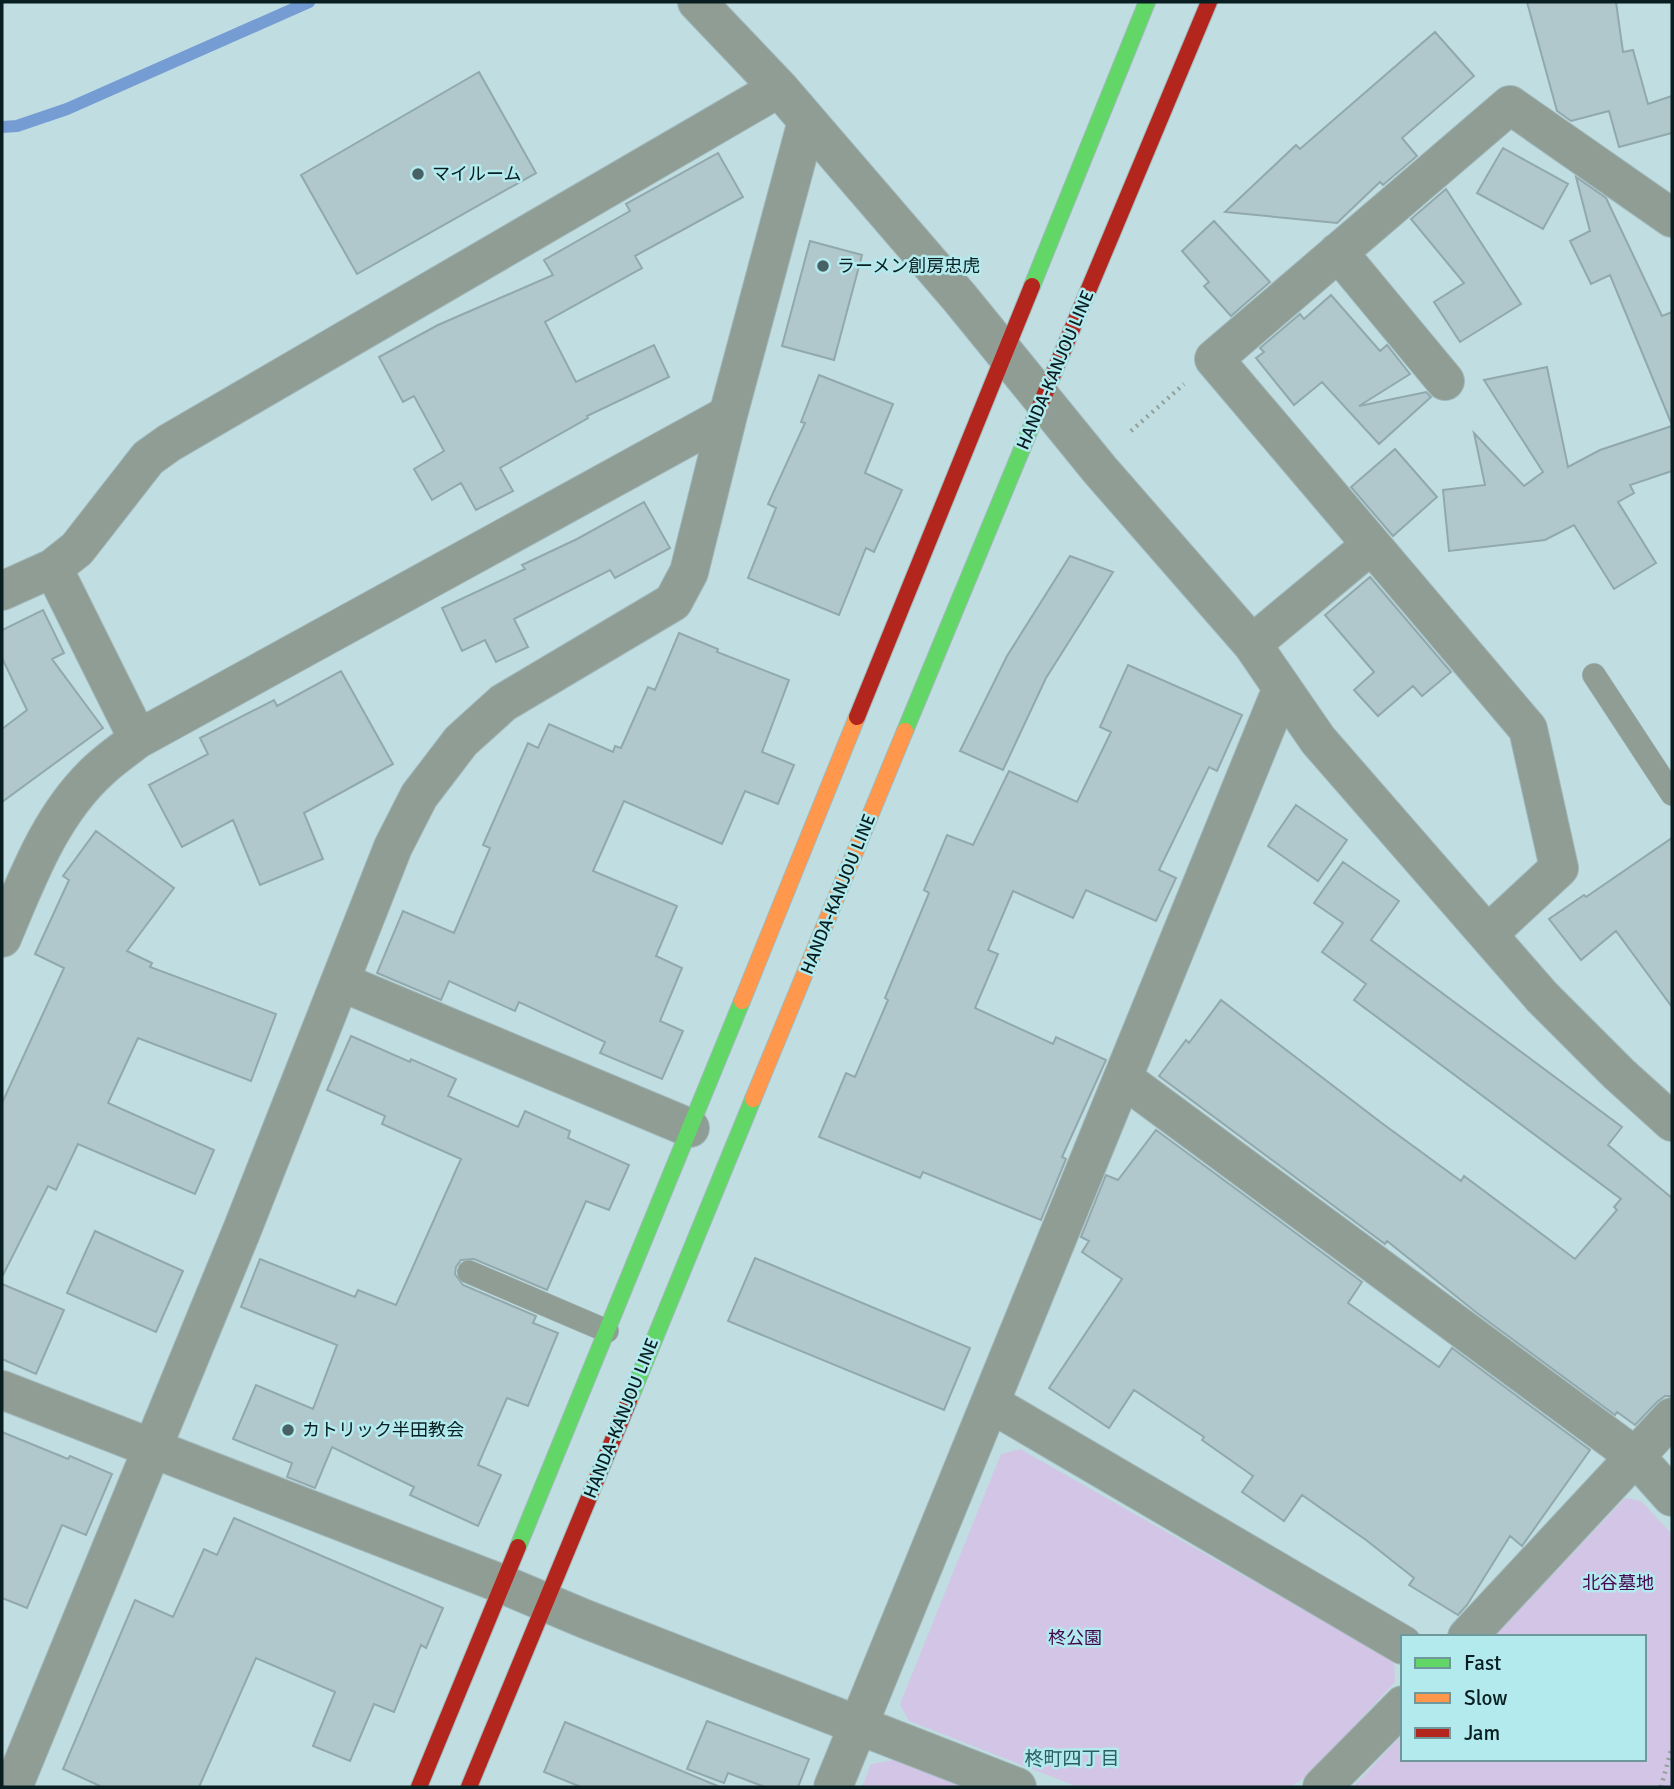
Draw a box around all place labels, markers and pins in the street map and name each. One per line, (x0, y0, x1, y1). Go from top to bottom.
place label: マイルーム (432, 163, 521, 185)
marker: マイルーム (410, 166, 426, 182)
place label: ラーメン創房忠虎 (837, 255, 980, 277)
marker: ラーメン創房忠虎 (815, 258, 831, 274)
place label: カトリック半田教会 (302, 1419, 464, 1441)
marker: カトリック半田教会 (280, 1422, 296, 1438)

